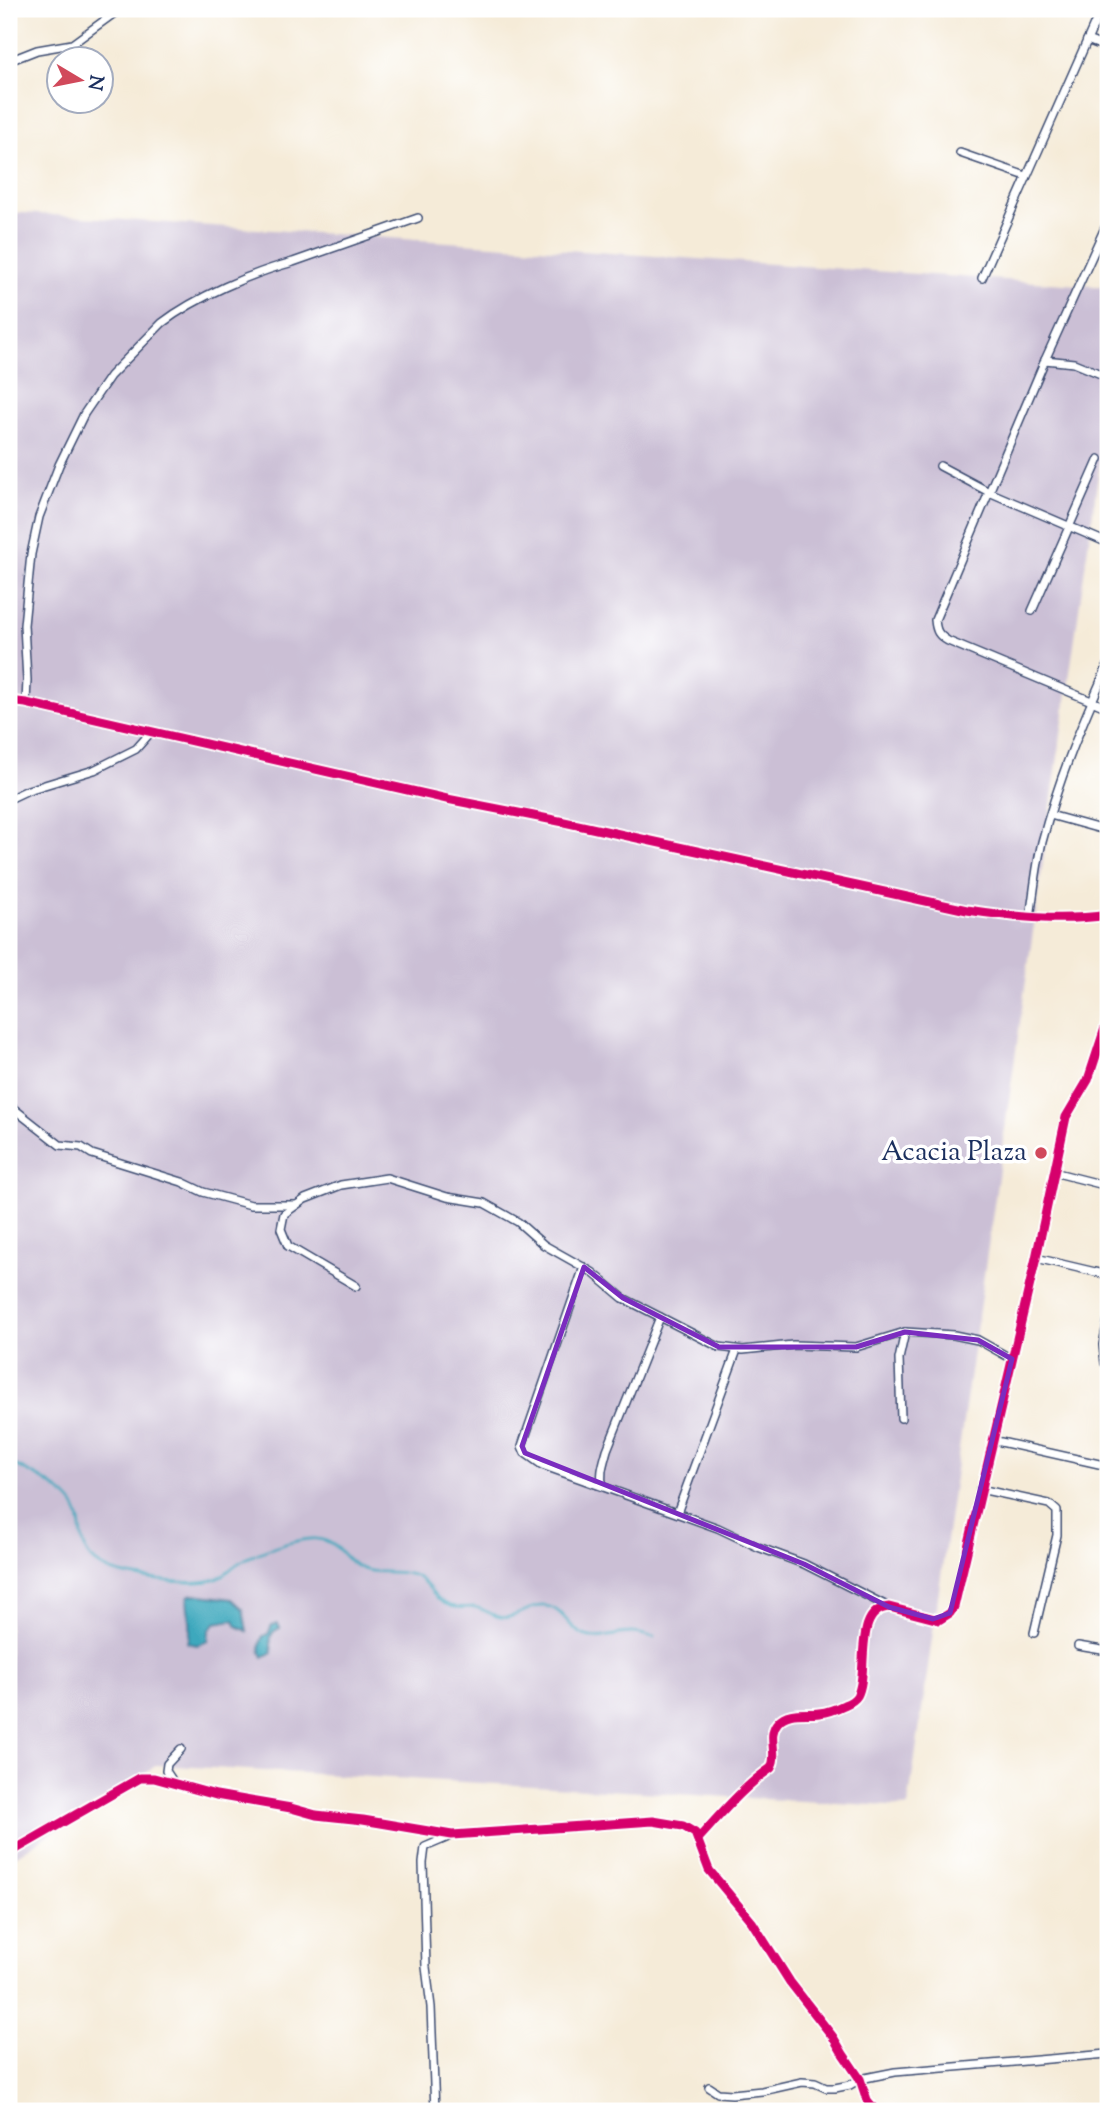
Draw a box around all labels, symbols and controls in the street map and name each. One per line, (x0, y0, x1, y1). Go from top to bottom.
north arrow (46, 46, 116, 116)
text: N (80, 73, 109, 92)
place label: Acacia Plaza (881, 1133, 1027, 1173)
marker: Acacia Plaza (1033, 1145, 1049, 1161)

